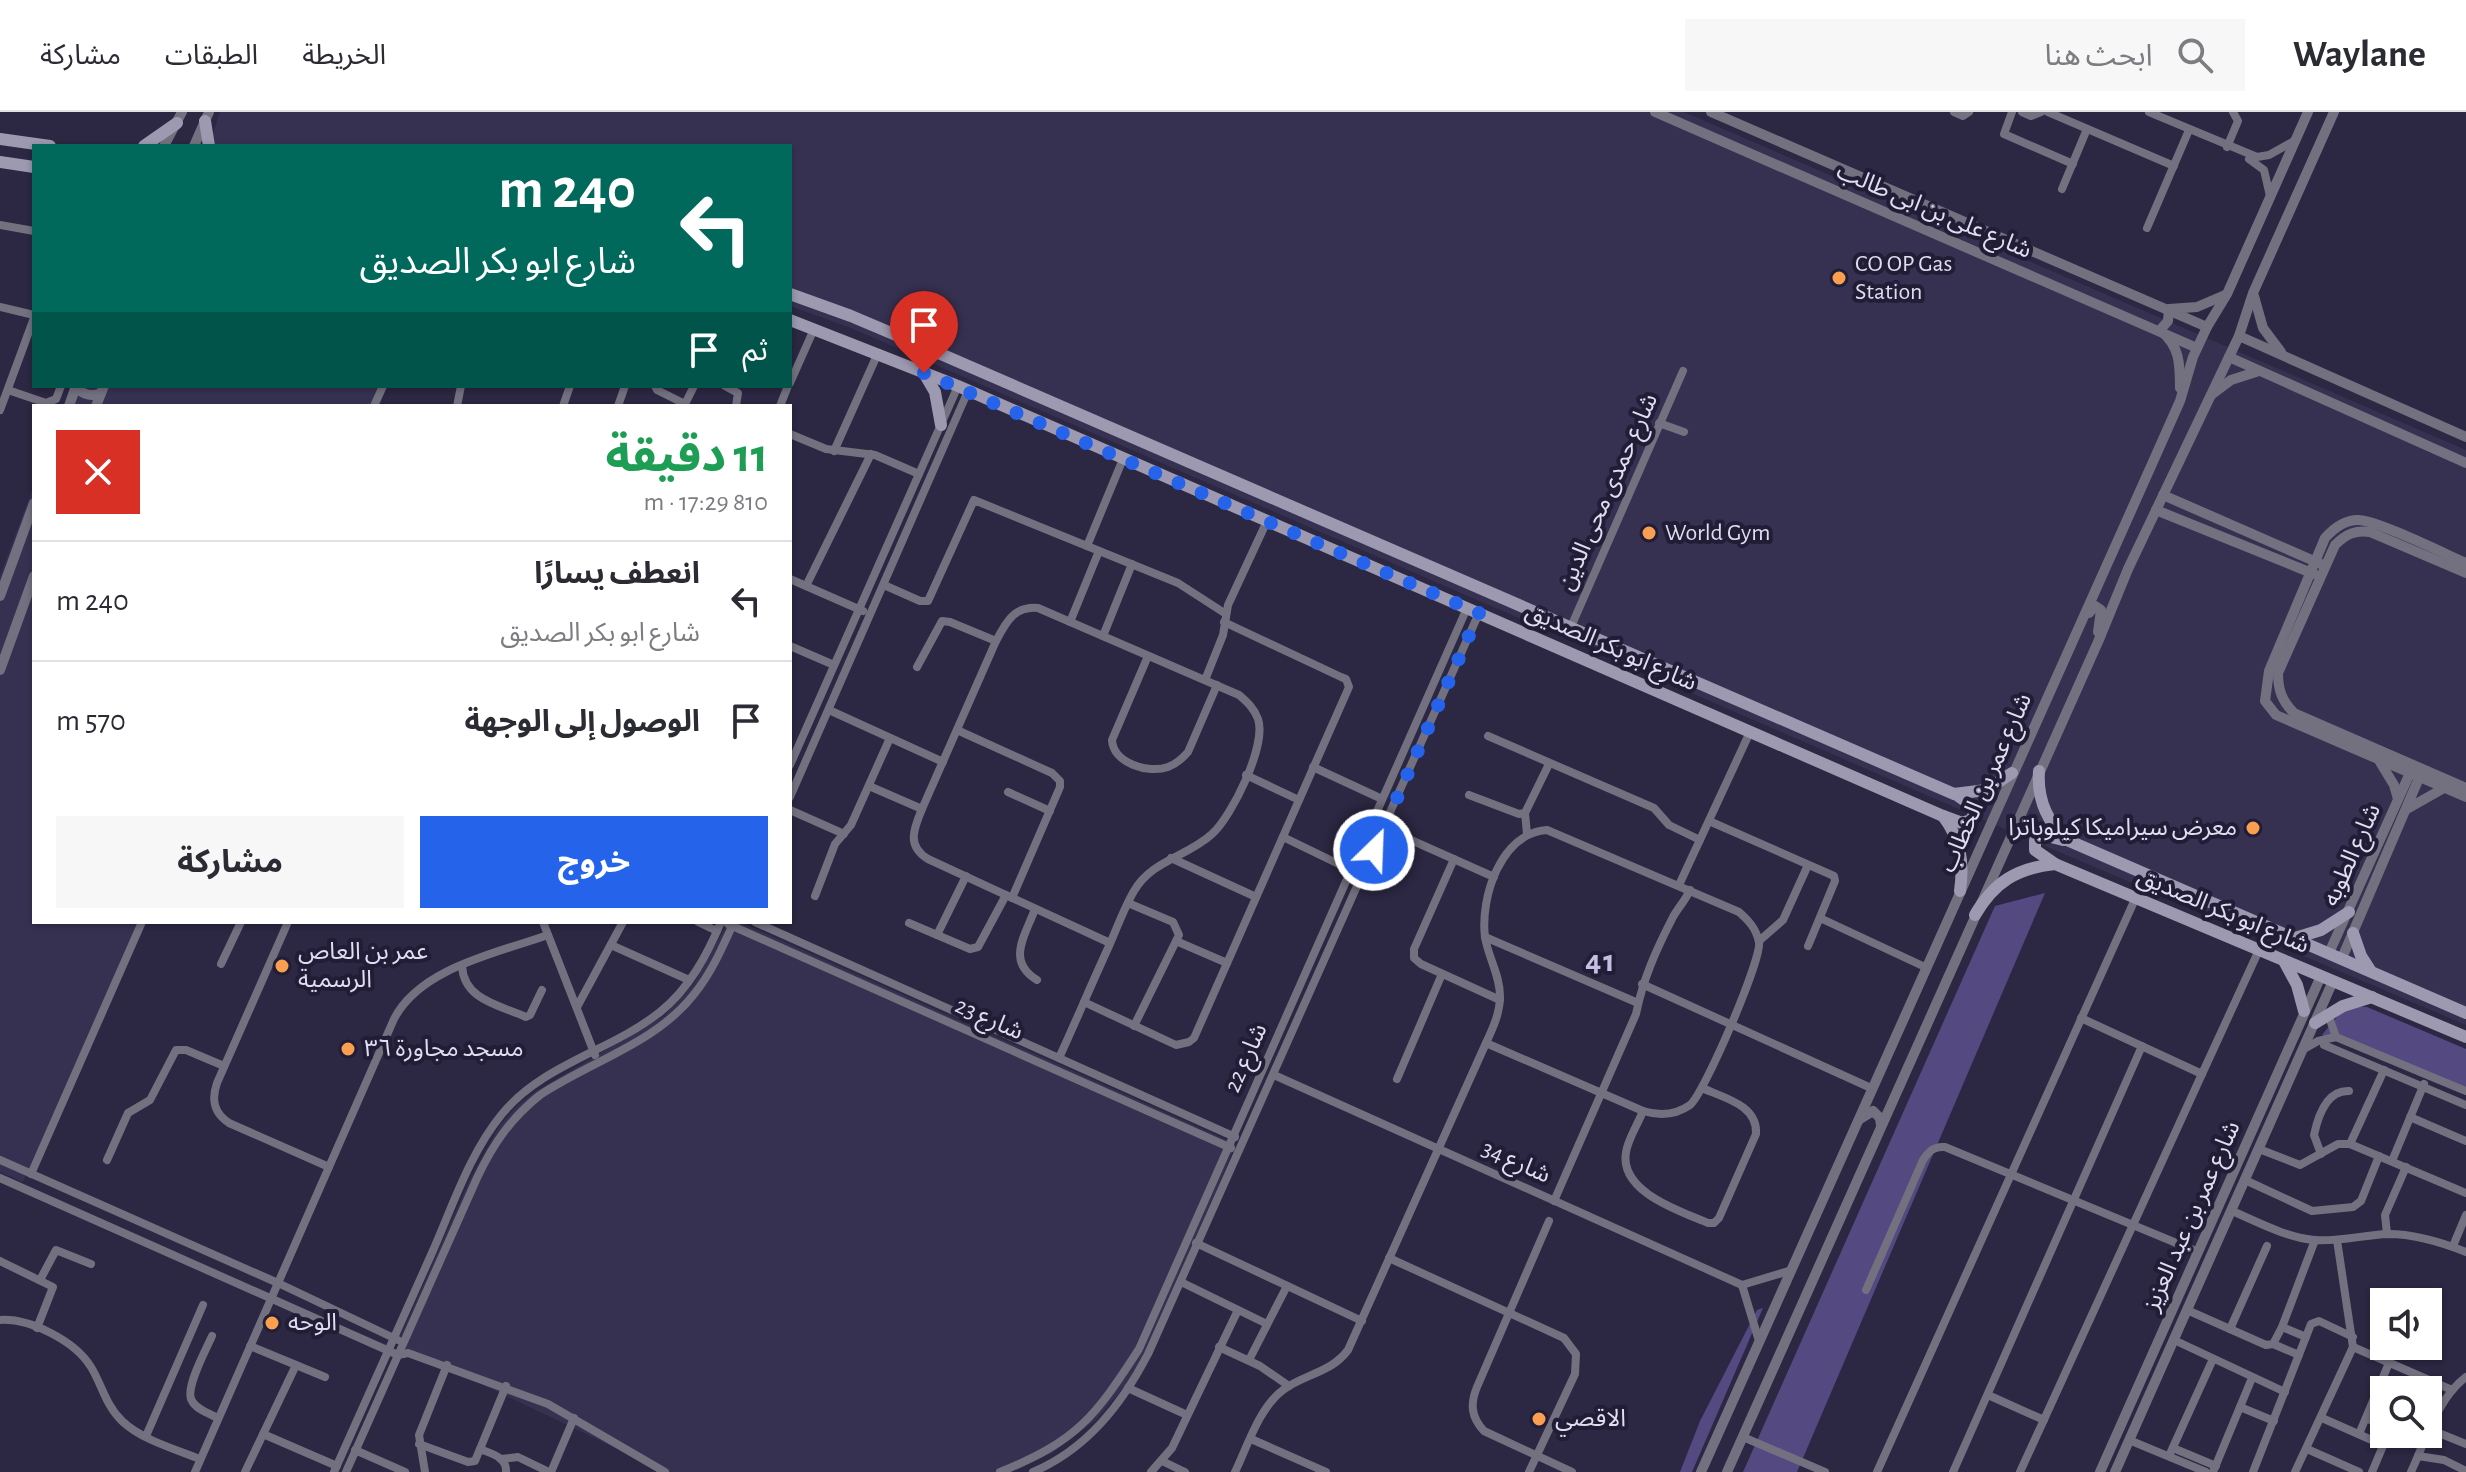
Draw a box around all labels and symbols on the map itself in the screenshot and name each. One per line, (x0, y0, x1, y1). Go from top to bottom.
street label: شارع على بن ابى طالب (1832, 159, 2035, 267)
place label: CO OP Gas Station (1855, 252, 1952, 304)
marker: CO OP Gas Station (1830, 269, 1848, 287)
pin (890, 291, 958, 373)
street label: شارع حمدى محى الدين (1554, 390, 1666, 596)
place label: World Gym (1665, 521, 1770, 545)
marker: World Gym (1640, 524, 1658, 542)
street label: شارع ابو بكر الصديق (1520, 599, 1700, 699)
street label: شارع عمر بن الخطاب (1936, 690, 2040, 878)
street label: شارع الطوبه (2319, 800, 2389, 911)
position arrow (1332, 808, 1416, 892)
place label: معرض سيراميكا كيلوباترا (2008, 816, 2237, 841)
marker: معرض سيراميكا كيلوباترا (2244, 819, 2262, 837)
street label: شارع ابو بكر الصديق (2132, 864, 2313, 962)
place label: عمر بن العاص الرسمية (298, 940, 428, 993)
district label: 41 (1585, 945, 1617, 977)
marker: عمر بن العاص الرسمية (273, 957, 291, 975)
street label: شارع 23 (950, 993, 1027, 1048)
street label: شارع 22 (1220, 1020, 1275, 1098)
place label: مسجد مجاورة ٣٦ (364, 1037, 524, 1062)
marker: مسجد مجاورة ٣٦ (339, 1040, 357, 1058)
street label: شارع عمر بن عبد العزيز (2139, 1117, 2248, 1317)
street label: شارع 34 (1477, 1136, 1554, 1191)
place label: الوحه (288, 1311, 337, 1336)
marker: الوحه (263, 1314, 281, 1332)
place label: الاقصي (1555, 1407, 1626, 1437)
marker: الاقصي (1530, 1410, 1548, 1428)

